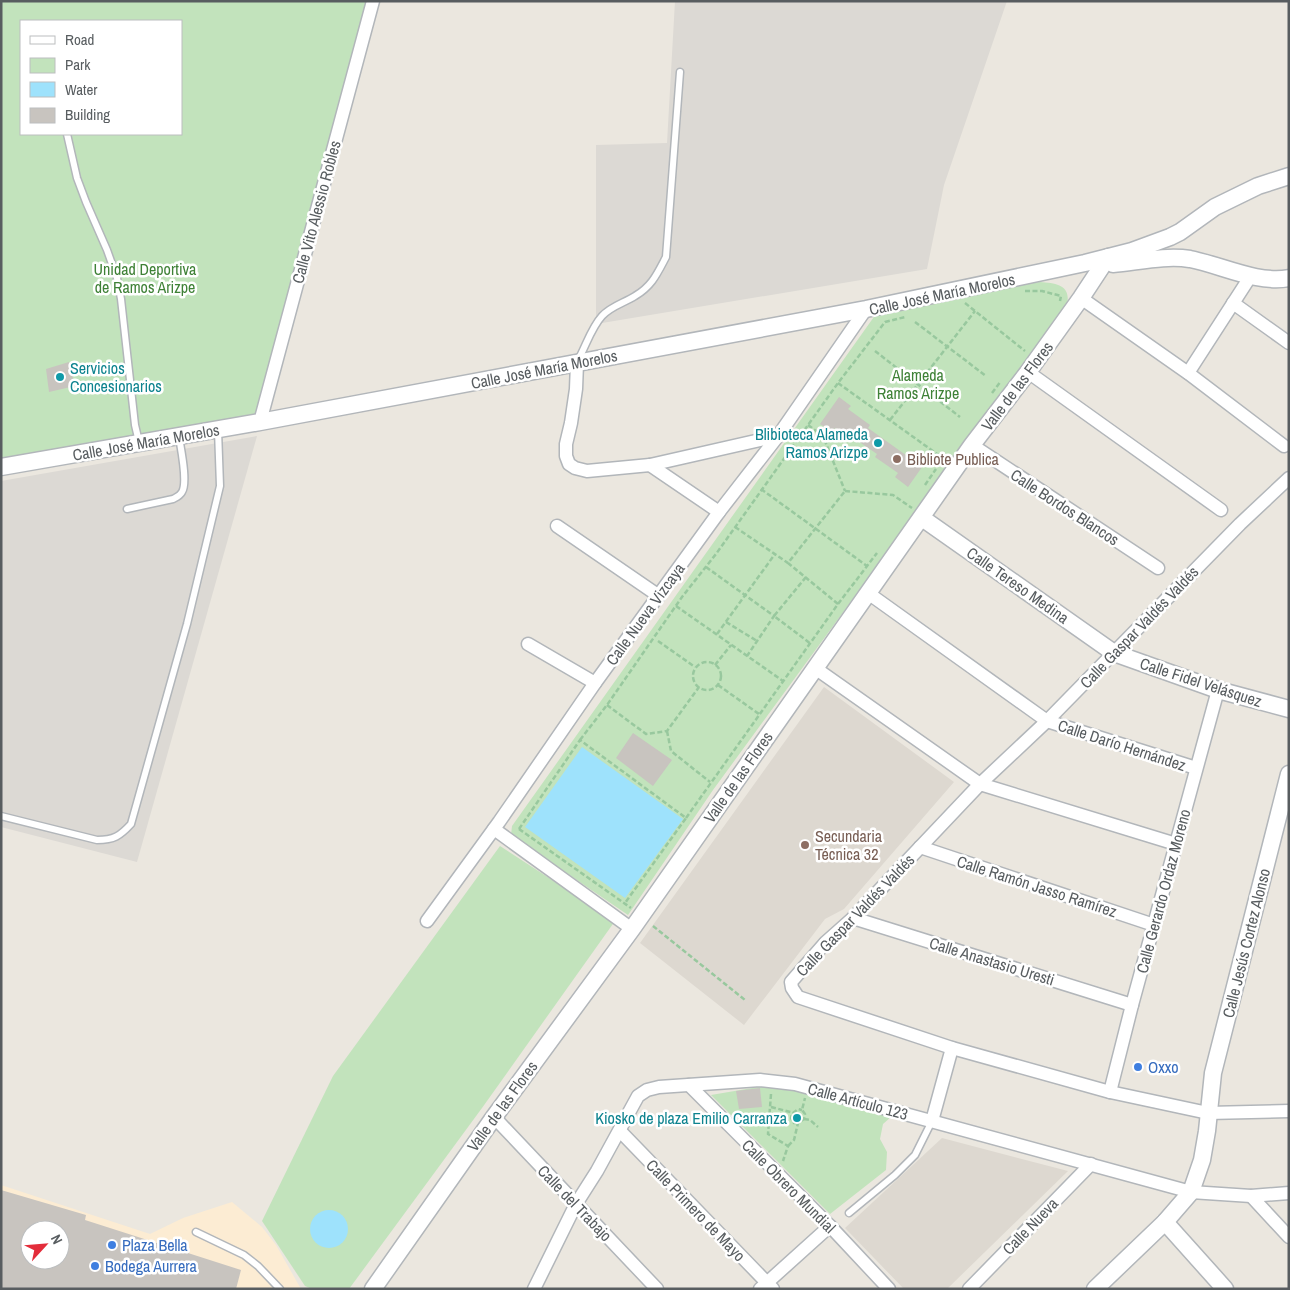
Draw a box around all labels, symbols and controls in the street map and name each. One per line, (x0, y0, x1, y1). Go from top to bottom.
legend (20, 20, 182, 135)
text: Road (65, 29, 94, 50)
text: Park (65, 54, 91, 75)
text: Water (65, 79, 97, 100)
text: Building (65, 104, 110, 125)
street label: Calle Vito Alessio Robles (286, 138, 346, 286)
park label: Unidad Deportiva de Ramos Arizpe (94, 258, 197, 298)
street label: Calle José María Morelos (867, 268, 1017, 320)
street label: Valle de las Flores (976, 337, 1058, 435)
street label: Calle José María Morelos (469, 344, 619, 394)
place label: Servicios Concesionarios (70, 357, 162, 397)
park label: Alameda Ramos Arizpe (877, 364, 959, 404)
marker: Servicios Concesionarios (54, 371, 66, 383)
street label: Calle José María Morelos (71, 418, 221, 466)
place label: Blibioteca Alameda Ramos Arizpe (755, 423, 869, 463)
marker: Blibioteca Alameda Ramos Arizpe (872, 437, 884, 449)
place label: Bibliote Publica (907, 448, 1000, 470)
marker: Bibliote Publica (891, 453, 903, 465)
street label: Calle Bordos Blancos (1006, 464, 1124, 550)
street label: Calle Tereso Medina (962, 542, 1074, 629)
street label: Calle Nueva Vizcaya (600, 558, 690, 670)
street label: Calle Gaspar Valdés Valdés (1075, 561, 1203, 693)
street label: Calle Fidel Velásquez (1137, 652, 1265, 712)
street label: Calle Darío Hernández (1055, 714, 1189, 776)
street label: Valle de las Flores (698, 727, 778, 827)
street label: Calle Gerardo Ordaz Moreno (1130, 806, 1196, 976)
place label: Secundaria Técnica 32 (815, 825, 883, 865)
marker: Secundaria Técnica 32 (799, 839, 811, 851)
street label: Calle Gaspar Valdés Valdés (791, 849, 919, 981)
street label: Calle Ramón Jasso Ramírez (954, 850, 1120, 922)
street label: Calle Jesús Cortez Alonso (1217, 866, 1275, 1020)
street label: Calle Anastasio Uresti (927, 932, 1057, 990)
street label: Valle de las Flores (462, 1056, 542, 1156)
place label: Oxxo (1148, 1056, 1179, 1078)
marker: Oxxo (1132, 1061, 1144, 1073)
street label: Calle Artículo 123 (805, 1077, 911, 1125)
place label: Kiosko de plaza Emilio Carranza (595, 1107, 788, 1129)
marker: Kiosko de plaza Emilio Carranza (791, 1112, 803, 1124)
street label: Calle Obrero Mundial (737, 1134, 841, 1238)
street label: Calle Primero de Mayo (641, 1154, 751, 1266)
street label: Calle del Trabajo (533, 1160, 617, 1246)
street label: Calle Nueva (997, 1192, 1063, 1259)
north arrow (20, 1220, 70, 1270)
text: N (47, 1232, 67, 1247)
place label: Plaza Bella (122, 1234, 188, 1256)
marker: Plaza Bella (106, 1239, 118, 1251)
place label: Bodega Aurrera (105, 1255, 198, 1277)
marker: Bodega Aurrera (89, 1260, 101, 1272)

